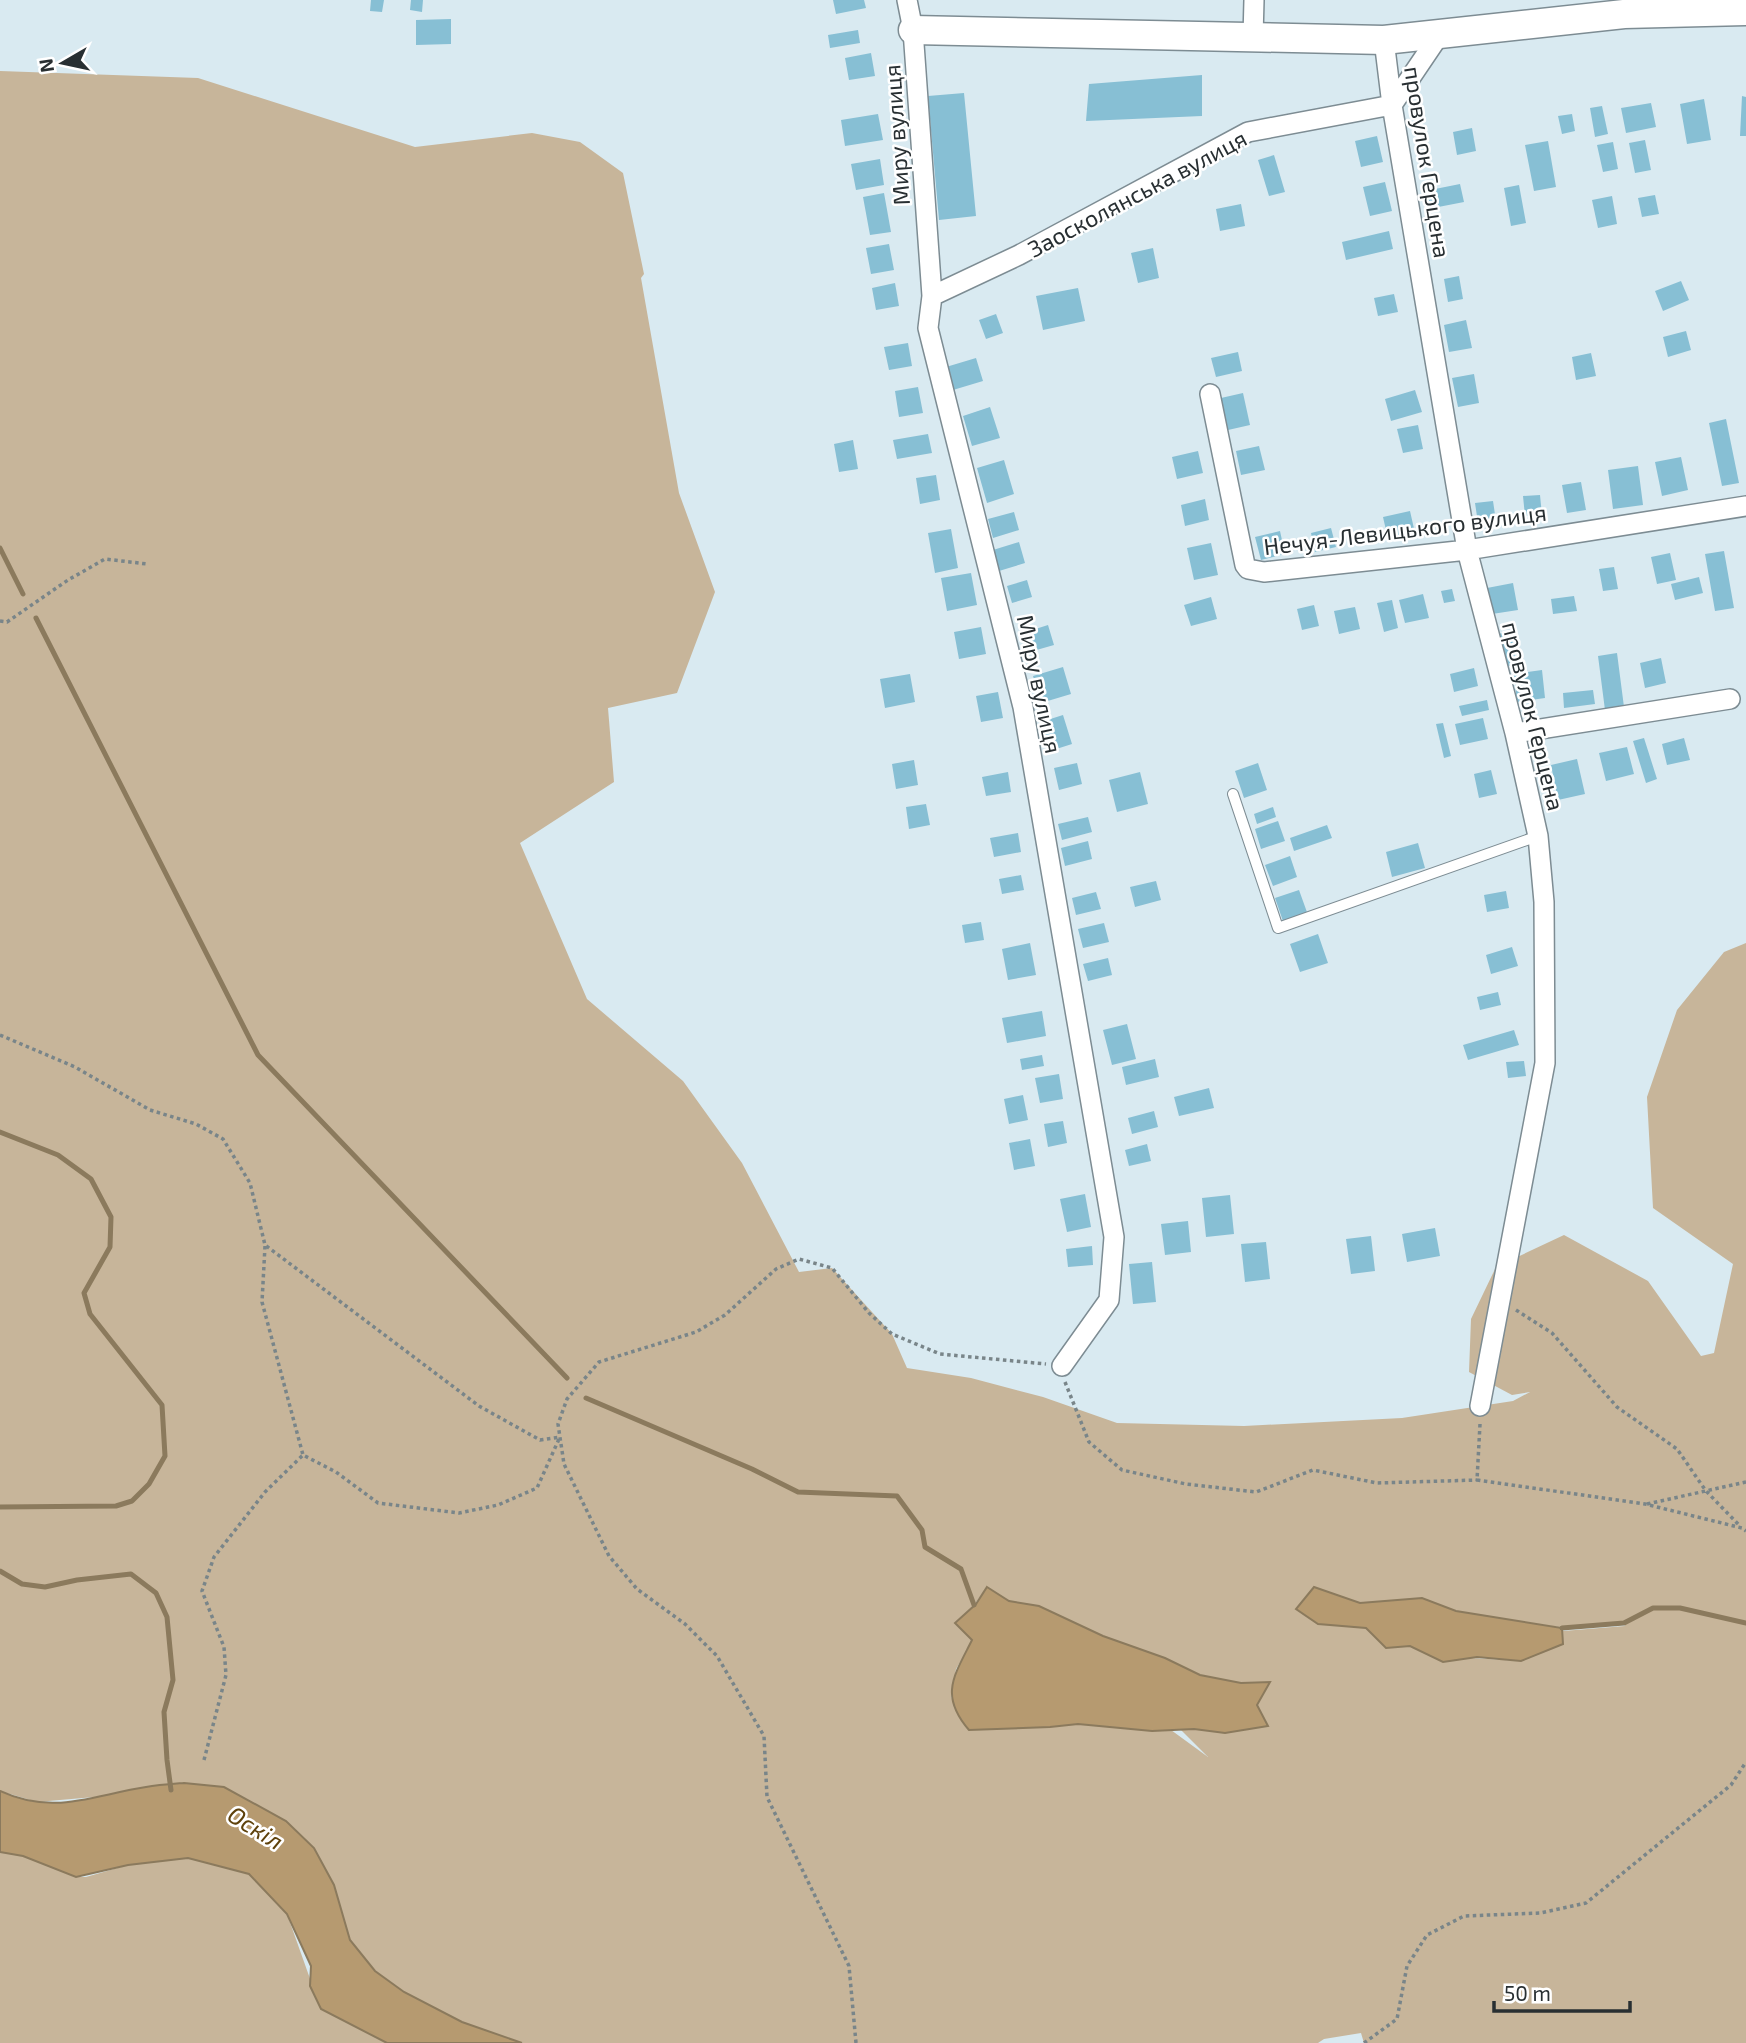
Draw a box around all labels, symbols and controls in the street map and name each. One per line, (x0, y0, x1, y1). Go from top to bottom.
north arrow (28, 28, 98, 98)
text: N (33, 57, 58, 74)
street label: Миру вулиця (877, 64, 916, 206)
street label: провулок Герцена (1398, 64, 1457, 260)
street label: Заосколянська вулиця (1023, 123, 1252, 263)
street label: Нечуя-Левицького вулиця (1262, 498, 1548, 561)
street label: Миру вулиця (1011, 612, 1068, 756)
street label: провулок Герцена (1496, 619, 1571, 814)
water label: Оскіл (223, 1799, 289, 1855)
scale bar (1494, 1969, 1630, 2013)
text: 50 m (1504, 1980, 1551, 2005)

